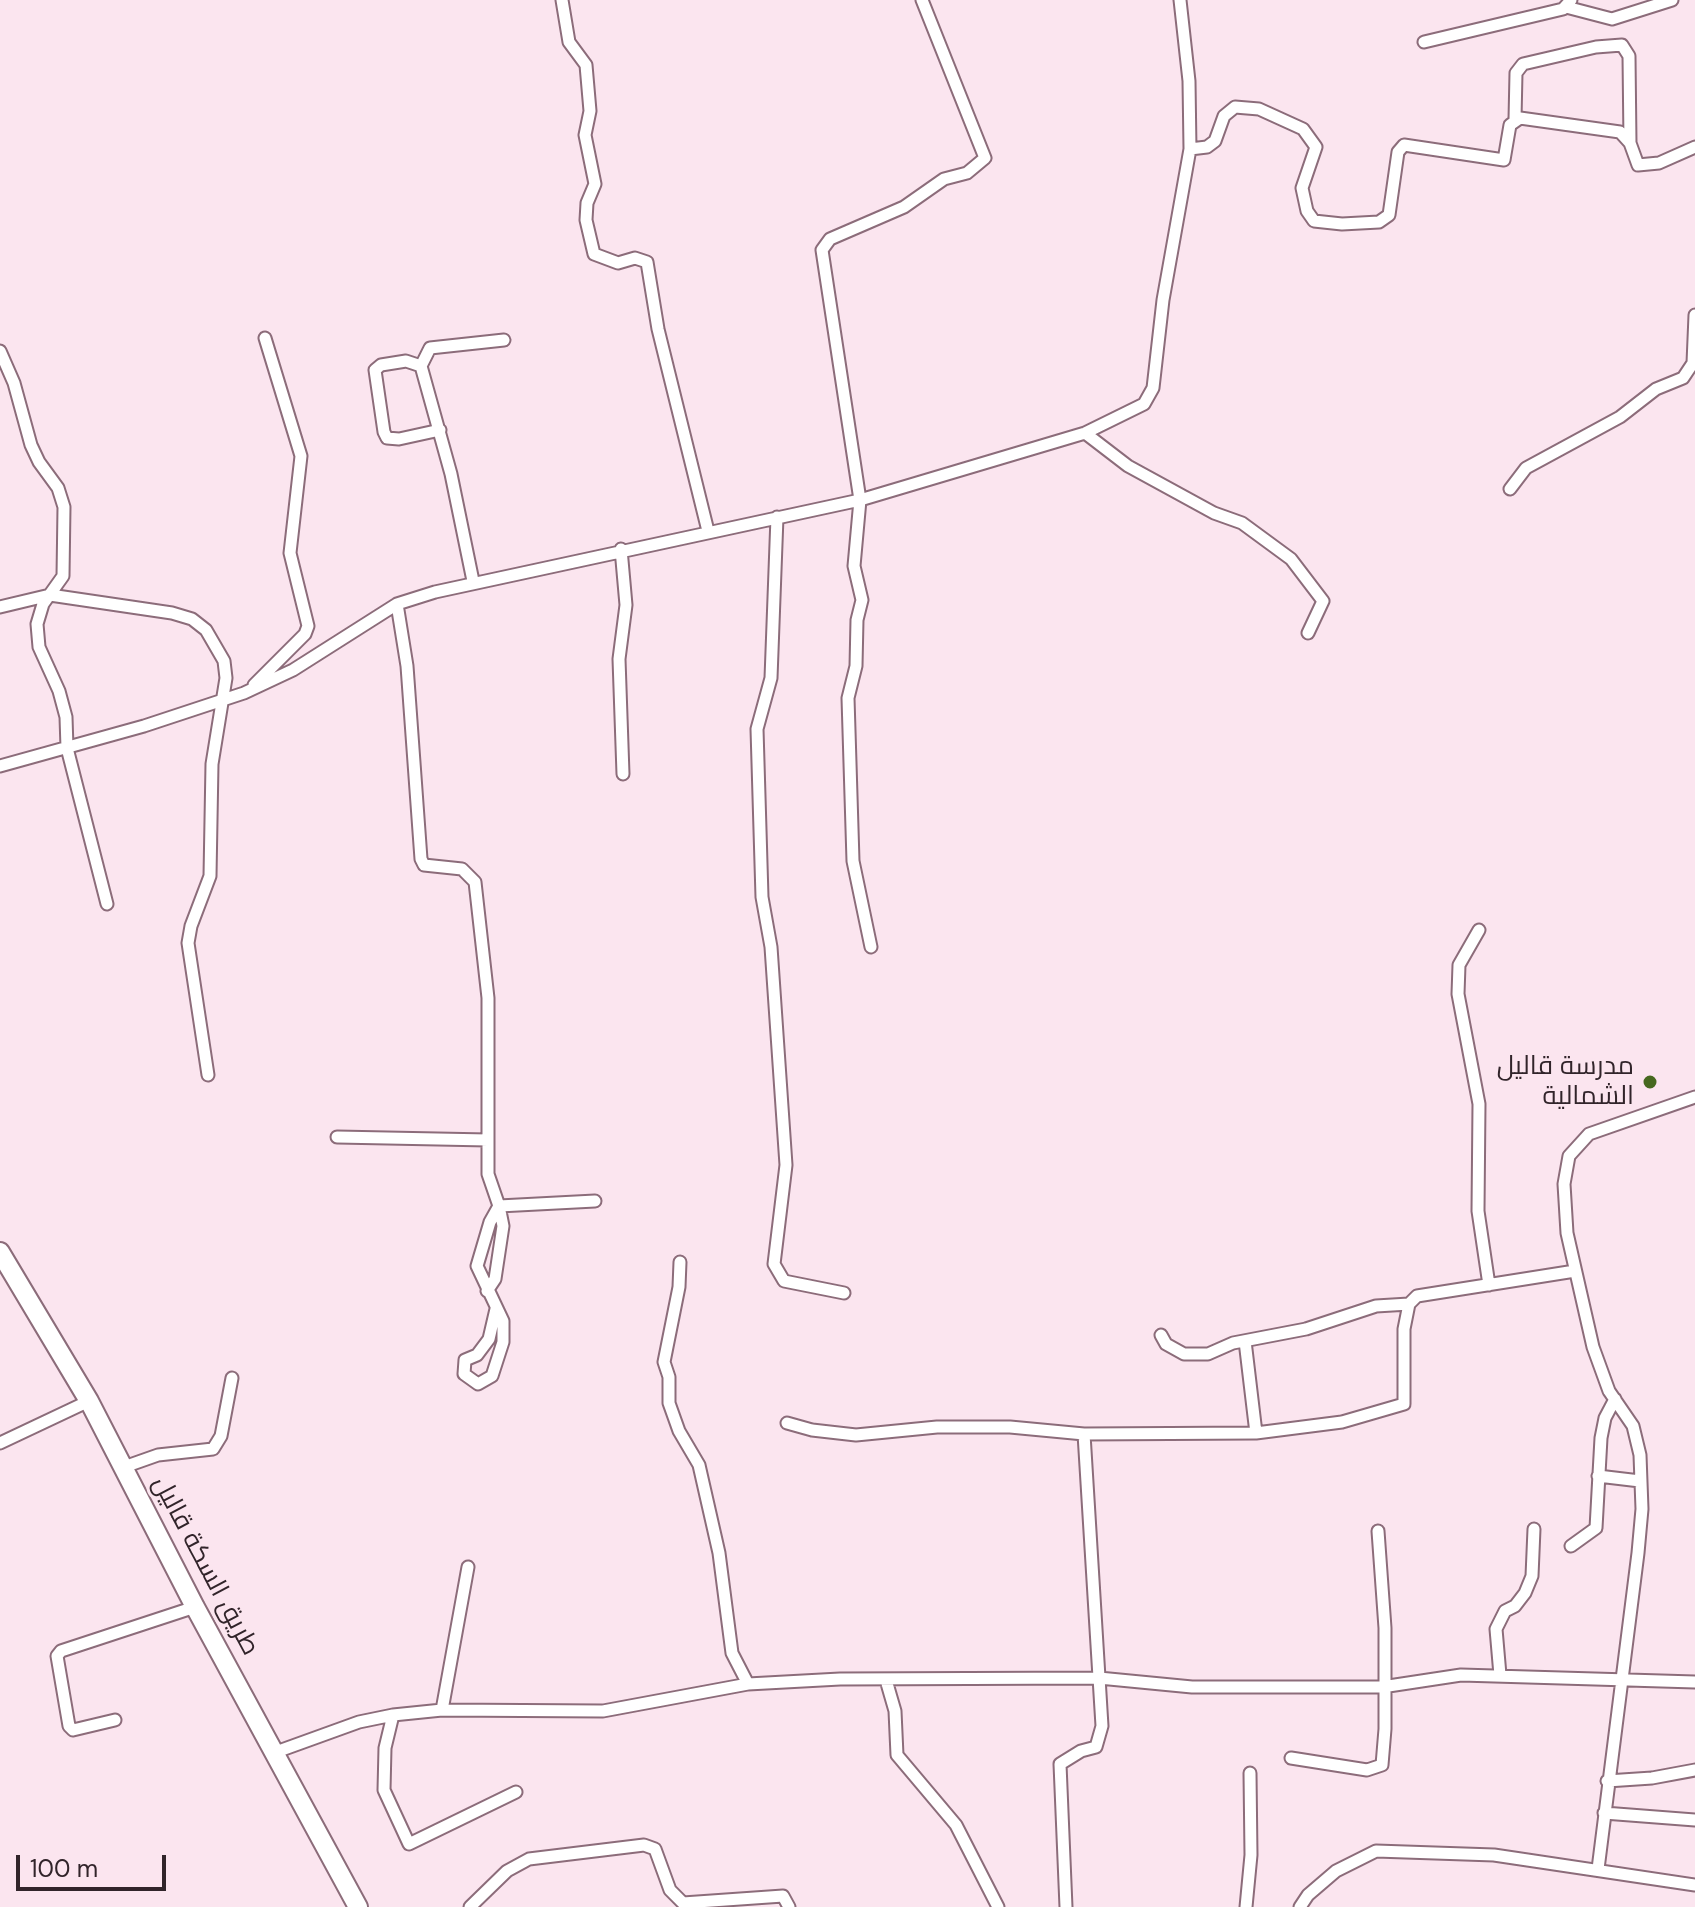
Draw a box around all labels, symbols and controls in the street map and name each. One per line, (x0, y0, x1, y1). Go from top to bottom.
place label: مدرسة قاليل الشمالية (1497, 1051, 1634, 1112)
marker: مدرسة قاليل الشمالية (1641, 1073, 1659, 1091)
street label: طريق السكة قاليل (145, 1471, 265, 1661)
scale bar (20, 1839, 170, 1889)
text: 100 m (30, 1853, 98, 1884)

